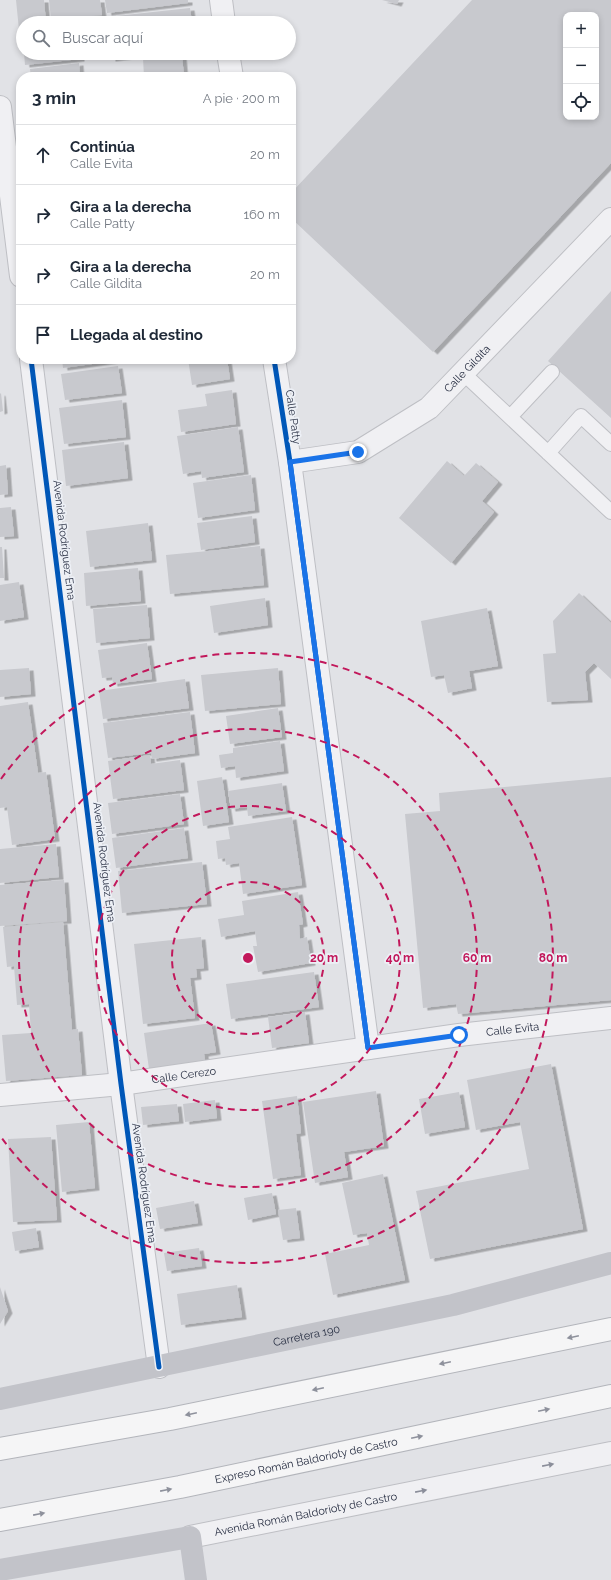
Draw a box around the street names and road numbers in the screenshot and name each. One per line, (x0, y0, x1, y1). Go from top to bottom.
street label: Calle Gildita (441, 342, 493, 395)
street label: Calle Patty (283, 389, 303, 445)
street label: Avenida Rodríguez Ema (50, 479, 78, 601)
street label: Avenida Rodríguez Ema (90, 801, 118, 923)
street label: Calle Evita (485, 1020, 540, 1038)
street label: Calle Cerezo (151, 1064, 217, 1086)
street label: Avenida Rodríguez Ema (129, 1122, 159, 1244)
street label: Carretera 190 (272, 1322, 341, 1349)
street label: Expreso Román Baldorioty de Castro (214, 1435, 399, 1486)
street label: Avenida Román Baldorioty de Castro (213, 1489, 399, 1538)

